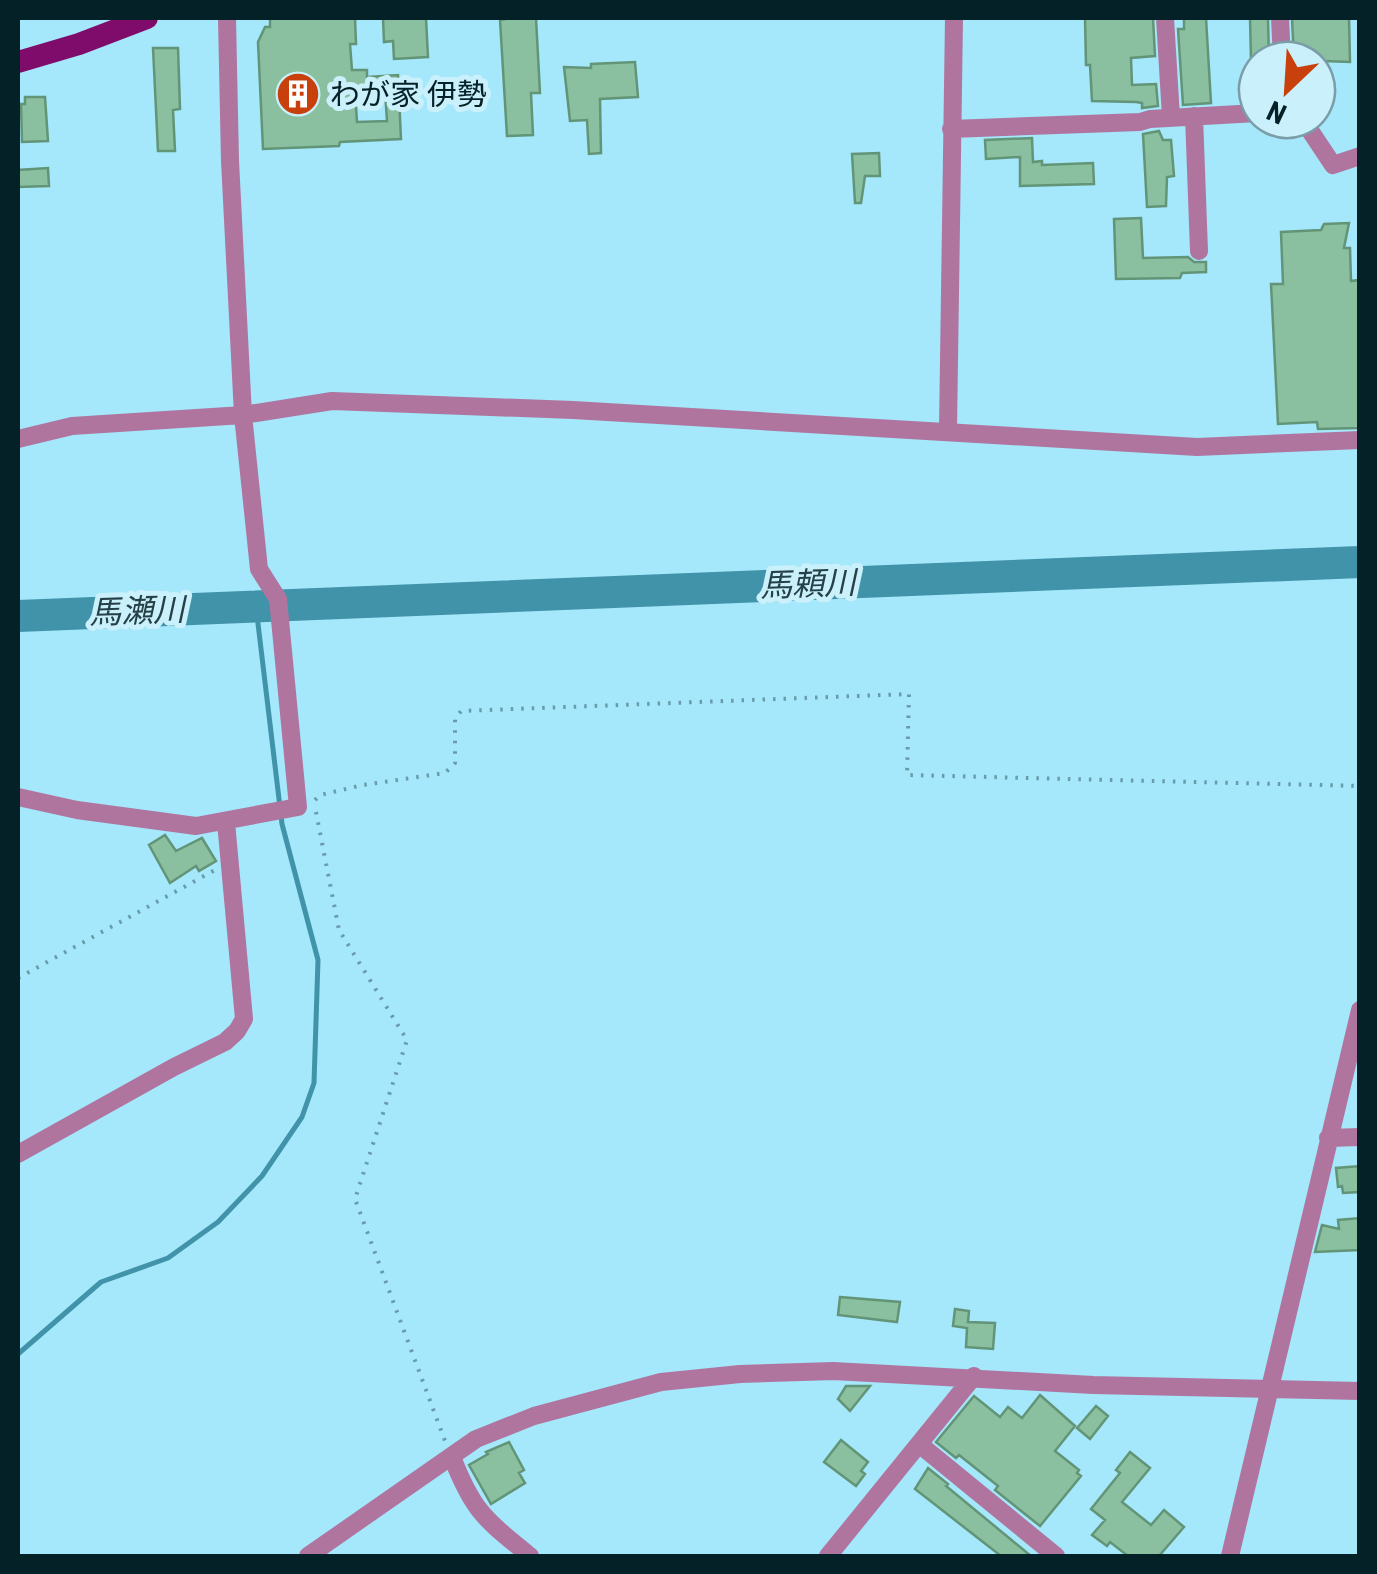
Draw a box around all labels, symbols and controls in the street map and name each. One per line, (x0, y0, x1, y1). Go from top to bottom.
north arrow (1237, 40, 1337, 140)
building icon: わが家 伊勢 (275, 71, 321, 117)
place label: わが家 伊勢 (330, 77, 487, 112)
text: N (1262, 94, 1291, 131)
water label: 馬頼川 (759, 563, 860, 605)
water label: 馬瀬川 (88, 590, 189, 632)

